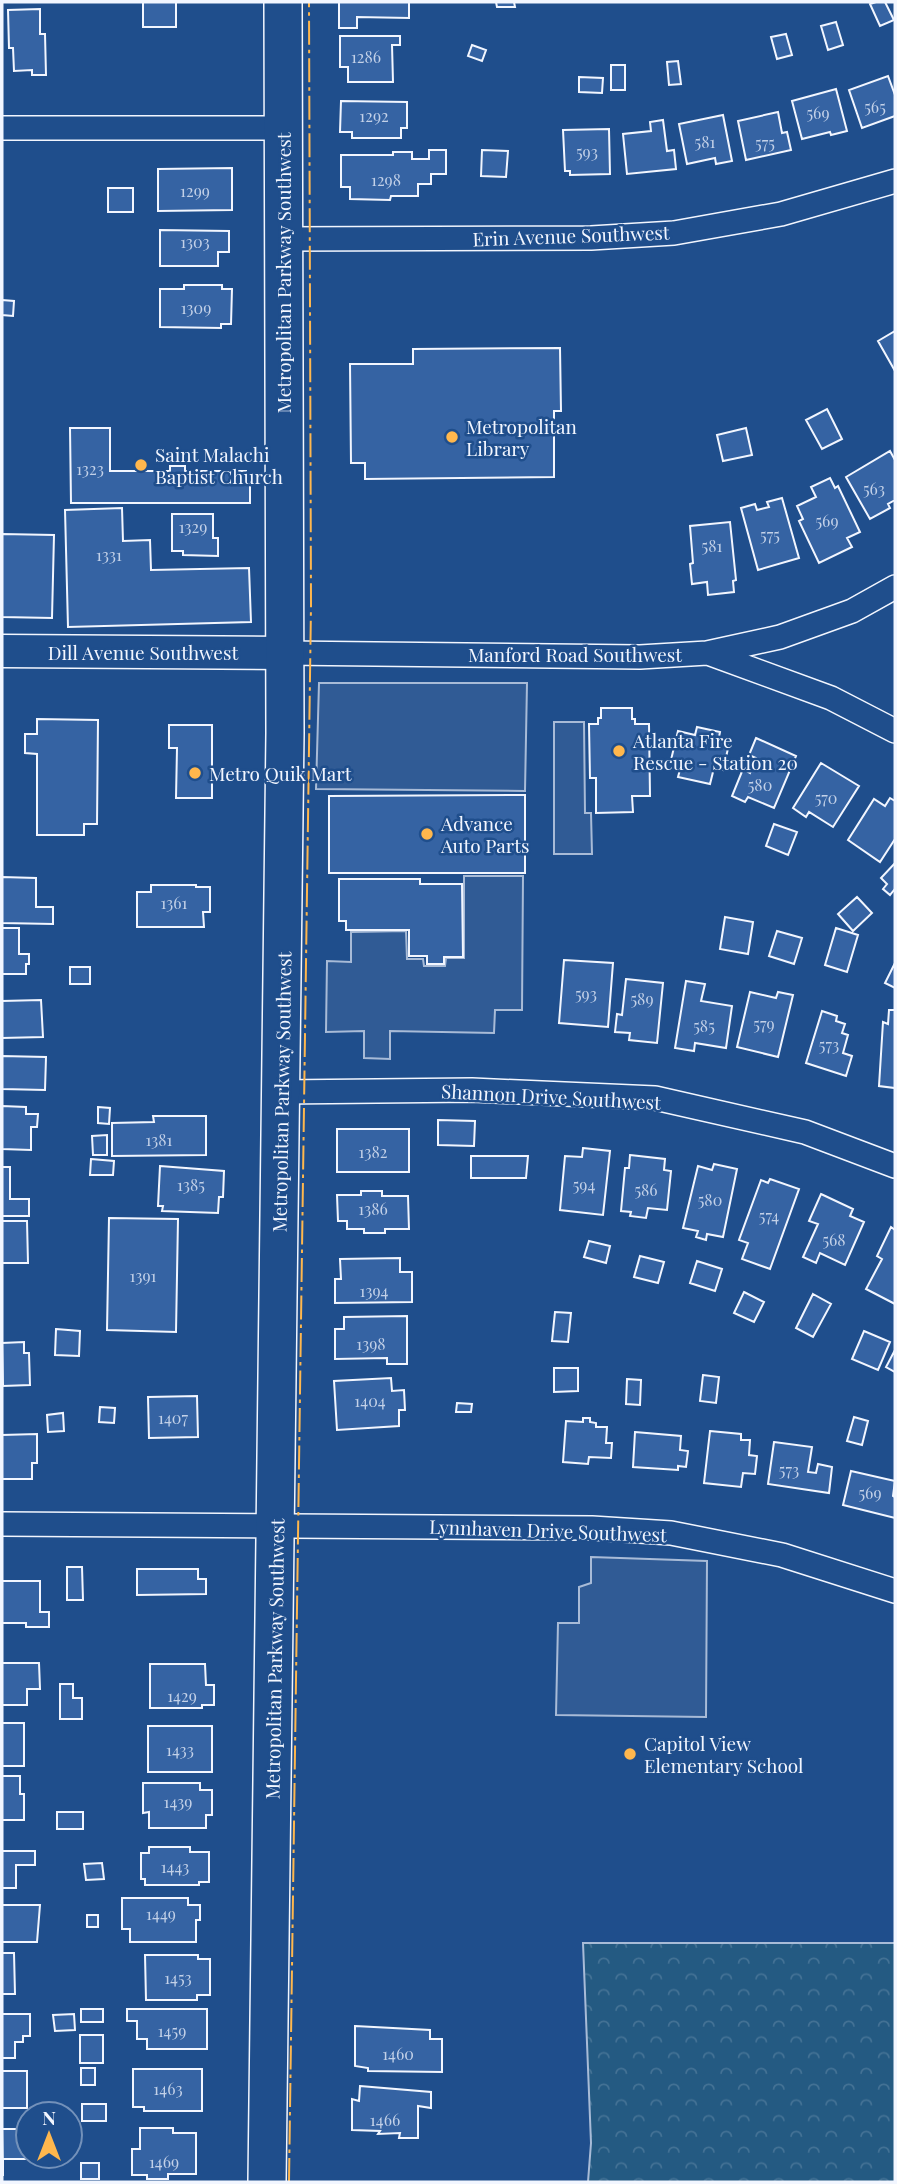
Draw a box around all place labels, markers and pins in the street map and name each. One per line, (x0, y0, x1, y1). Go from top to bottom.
place label: Metropolitan Library (466, 413, 577, 461)
marker: Metropolitan Library (444, 429, 460, 445)
place label: Saint Malachi Baptist Church (155, 441, 283, 489)
marker: Saint Malachi Baptist Church (133, 457, 149, 473)
place label: Atlanta Fire Rescue - Station 20 (632, 727, 798, 775)
marker: Atlanta Fire Rescue - Station 20 (611, 743, 627, 759)
place label: Metro Quik Mart (209, 760, 352, 786)
marker: Metro Quik Mart (187, 765, 203, 781)
place label: Advance Auto Parts (440, 810, 529, 858)
marker: Advance Auto Parts (419, 826, 435, 842)
place label: Capitol View Elementary School (644, 1730, 804, 1778)
marker: Capitol View Elementary School (622, 1746, 638, 1762)

